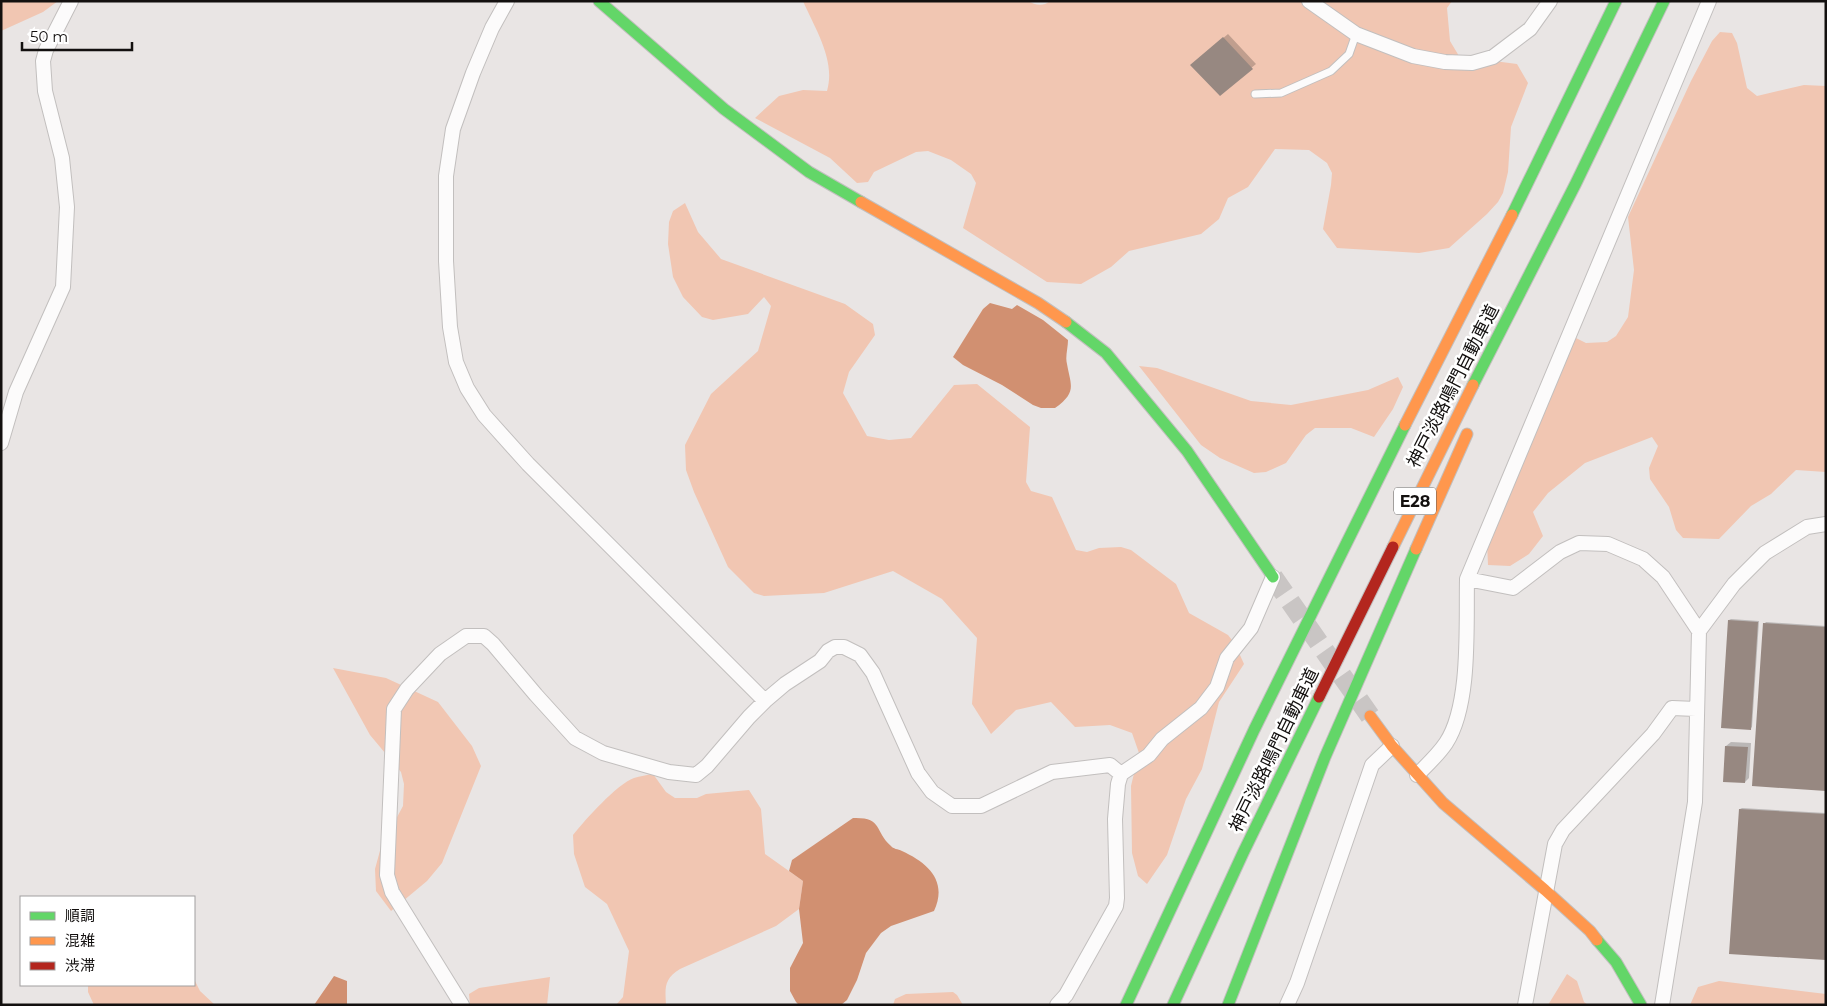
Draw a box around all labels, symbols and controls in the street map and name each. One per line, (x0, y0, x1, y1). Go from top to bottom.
scale bar (22, 20, 132, 52)
text: 50 m (30, 27, 68, 46)
street label: 神戸淡路鳴門自動車道 (1402, 301, 1504, 471)
road number: E28 (1394, 488, 1436, 514)
street label: 神戸淡路鳴門自動車道 (1225, 664, 1323, 836)
legend (20, 896, 195, 986)
text: 順調 (65, 906, 95, 925)
text: 混雑 (65, 931, 95, 950)
text: 渋滞 (65, 956, 95, 975)

